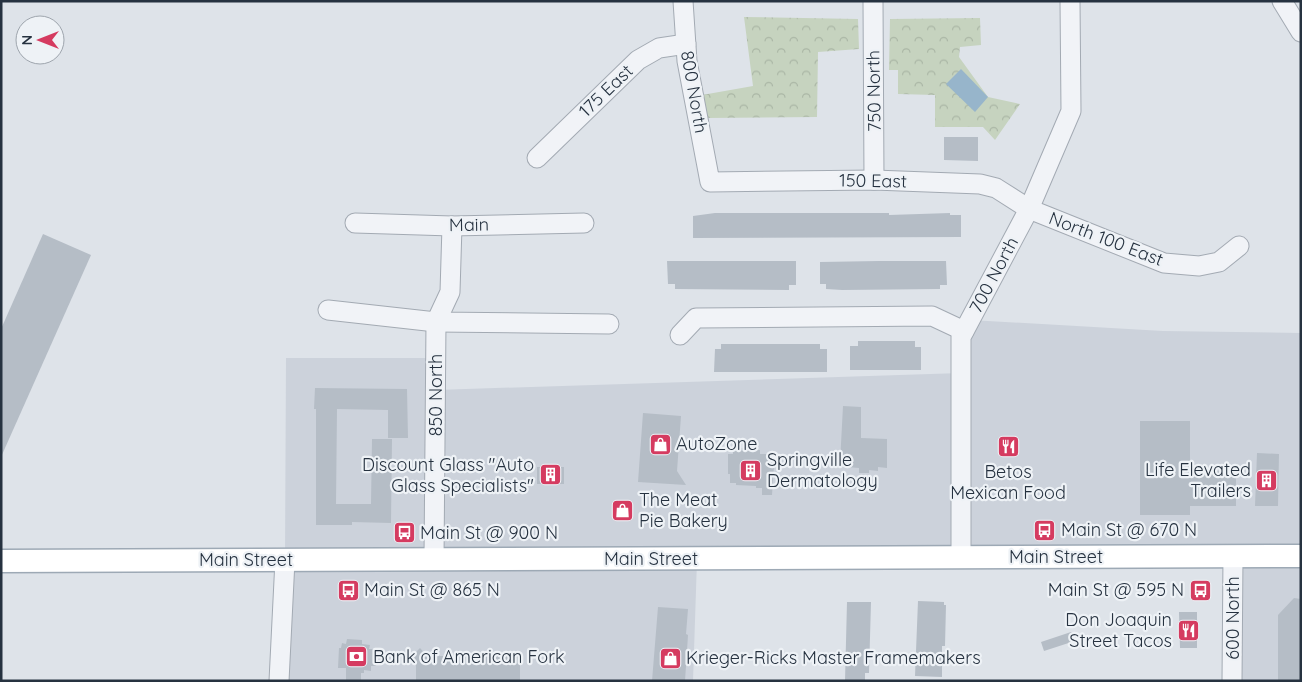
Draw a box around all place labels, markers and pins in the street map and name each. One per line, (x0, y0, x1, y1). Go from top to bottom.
shop icon: AutoZone (648, 432, 672, 456)
place label: AutoZone (676, 432, 757, 455)
restaurant icon: Betos Mexican Food (996, 435, 1020, 459)
place label: Springville Dermatology (767, 448, 878, 492)
place label: Discount Glass "Auto Glass Specialists" (362, 453, 534, 497)
building icon: Springville Dermatology (739, 458, 763, 482)
place label: Life Elevated Trailers (1145, 458, 1251, 502)
place label: Betos Mexican Food (950, 460, 1066, 504)
building icon: Discount Glass "Auto Glass Specialists" (538, 463, 562, 487)
building icon: Life Elevated Trailers (1255, 468, 1279, 492)
place label: The Meat Pie Bakery (639, 488, 728, 532)
shop icon: The Meat Pie Bakery (611, 498, 635, 522)
bus stop icon: Main St @ 670 N (1033, 518, 1057, 542)
place label: Main St @ 670 N (1061, 518, 1197, 541)
bus stop icon: Main St @ 900 N (392, 521, 416, 545)
place label: Main St @ 900 N (420, 521, 558, 544)
bus stop icon: Main St @ 865 N (336, 578, 360, 602)
place label: Main St @ 865 N (364, 578, 500, 601)
place label: Main St @ 595 N (1048, 578, 1184, 601)
bus stop icon: Main St @ 595 N (1188, 578, 1212, 602)
place label: Don Joaquin Street Tacos (1065, 608, 1172, 652)
restaurant icon: Don Joaquin Street Tacos (1176, 618, 1200, 642)
bank icon: Bank of American Fork (345, 645, 369, 669)
place label: Bank of American Fork (373, 645, 565, 668)
shop icon: Krieger-Ricks Master Framemakers (658, 646, 682, 670)
place label: Krieger-Ricks Master Framemakers (686, 646, 981, 669)

